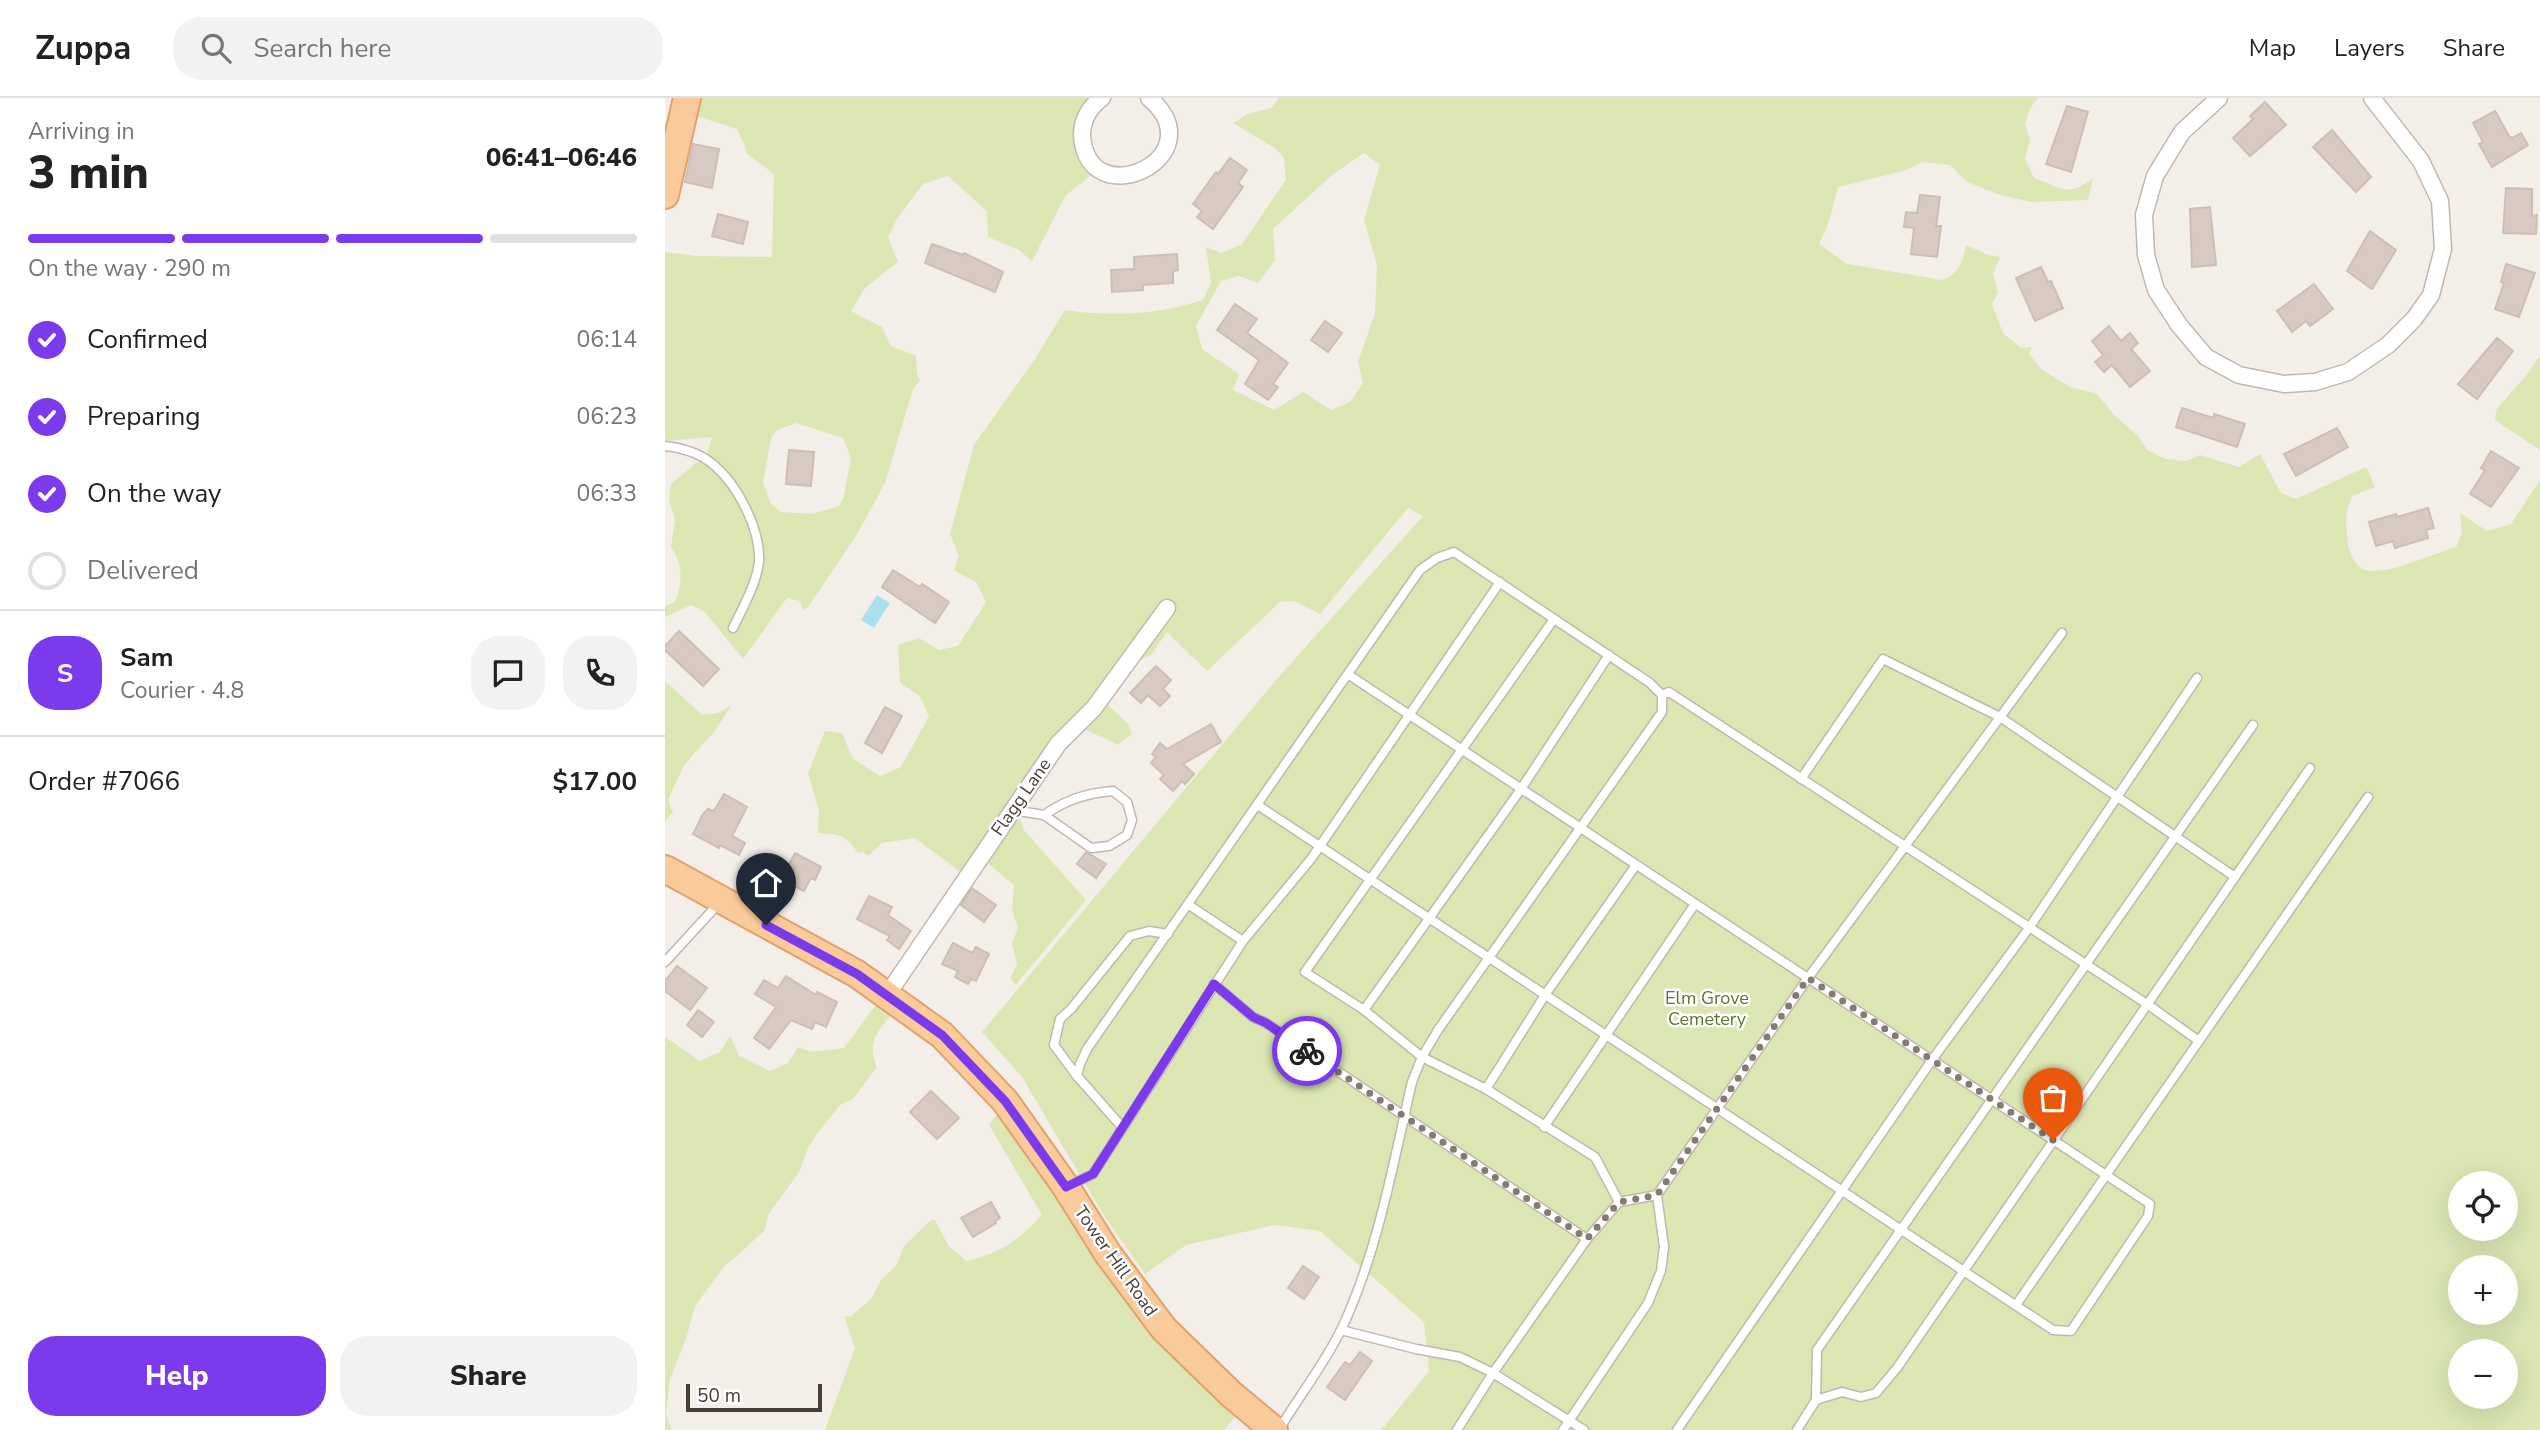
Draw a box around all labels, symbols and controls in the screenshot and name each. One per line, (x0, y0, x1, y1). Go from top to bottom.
search box (173, 17, 663, 80)
text: Zuppa (35, 26, 131, 71)
icon: search (197, 29, 235, 67)
text: Search here (253, 31, 391, 66)
text: Map (2249, 32, 2296, 64)
text: Layers (2334, 32, 2405, 64)
text: Share (2443, 32, 2505, 64)
text: Arriving in (28, 116, 135, 147)
text: 06:41–06:46 (486, 140, 637, 175)
text: 3 min (28, 141, 149, 204)
text: On the way · 290 m (28, 253, 231, 284)
icon: check (28, 321, 66, 359)
text: Confirmed (87, 322, 208, 357)
text: 06:14 (577, 324, 637, 355)
icon: check (28, 398, 66, 436)
text: Preparing (87, 399, 200, 434)
text: 06:23 (577, 401, 637, 432)
icon: check (28, 475, 66, 513)
text: On the way (87, 476, 221, 511)
text: 06:33 (577, 478, 637, 509)
text: Delivered (87, 553, 199, 588)
button: chat (471, 636, 545, 710)
button: phone (563, 636, 637, 710)
text: Sam (120, 640, 173, 675)
text: S (57, 656, 73, 691)
text: Courier · 4.8 (120, 675, 244, 706)
street label: Flagg Lane (985, 753, 1057, 841)
text: Order #7066 (28, 764, 180, 799)
text: $17.00 (553, 764, 637, 799)
pin (736, 853, 796, 925)
icon: home (747, 864, 785, 902)
park label: Elm Grove Cemetery (1665, 986, 1749, 1031)
courier (1272, 1016, 1342, 1086)
icon: bike (1288, 1032, 1326, 1070)
pin (2023, 1068, 2083, 1140)
icon: bag (2034, 1079, 2072, 1117)
map controls (2448, 1171, 2518, 1409)
button: locate (2448, 1171, 2518, 1241)
street label: Tower Hill Road (1069, 1201, 1163, 1321)
button: + (2448, 1255, 2518, 1325)
button: Help (28, 1336, 326, 1416)
button: Share (340, 1336, 637, 1416)
button: − (2448, 1339, 2518, 1409)
scale bar (686, 1381, 823, 1413)
text: 50 m (697, 1383, 741, 1409)

